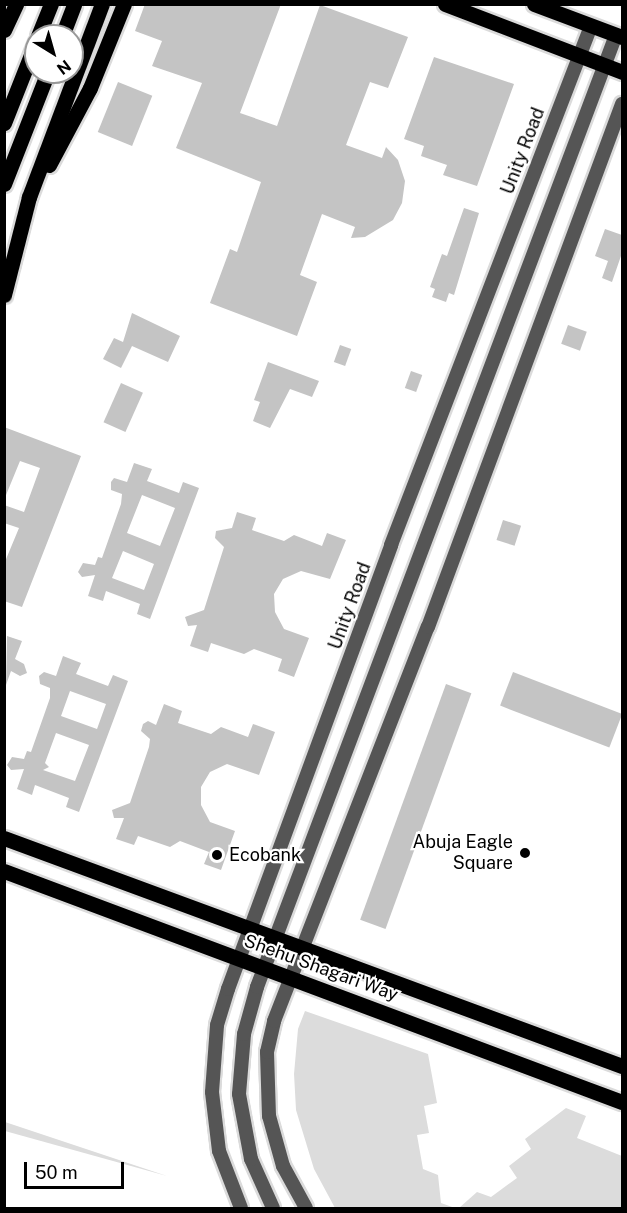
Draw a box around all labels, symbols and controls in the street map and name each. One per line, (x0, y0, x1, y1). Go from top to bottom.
north arrow (24, 24, 84, 84)
text: N (53, 56, 75, 79)
street label: Unity Road (497, 105, 549, 197)
street label: Unity Road (324, 560, 376, 652)
place label: Abuja Eagle Square (413, 832, 513, 874)
place label: Ecobank (229, 844, 301, 866)
marker: Abuja Eagle Square (518, 846, 532, 860)
marker: Ecobank (210, 848, 224, 862)
street label: Shehu Shagari Way (241, 930, 401, 1006)
scale bar (27, 1150, 128, 1188)
text: 50 m (35, 1162, 78, 1183)

